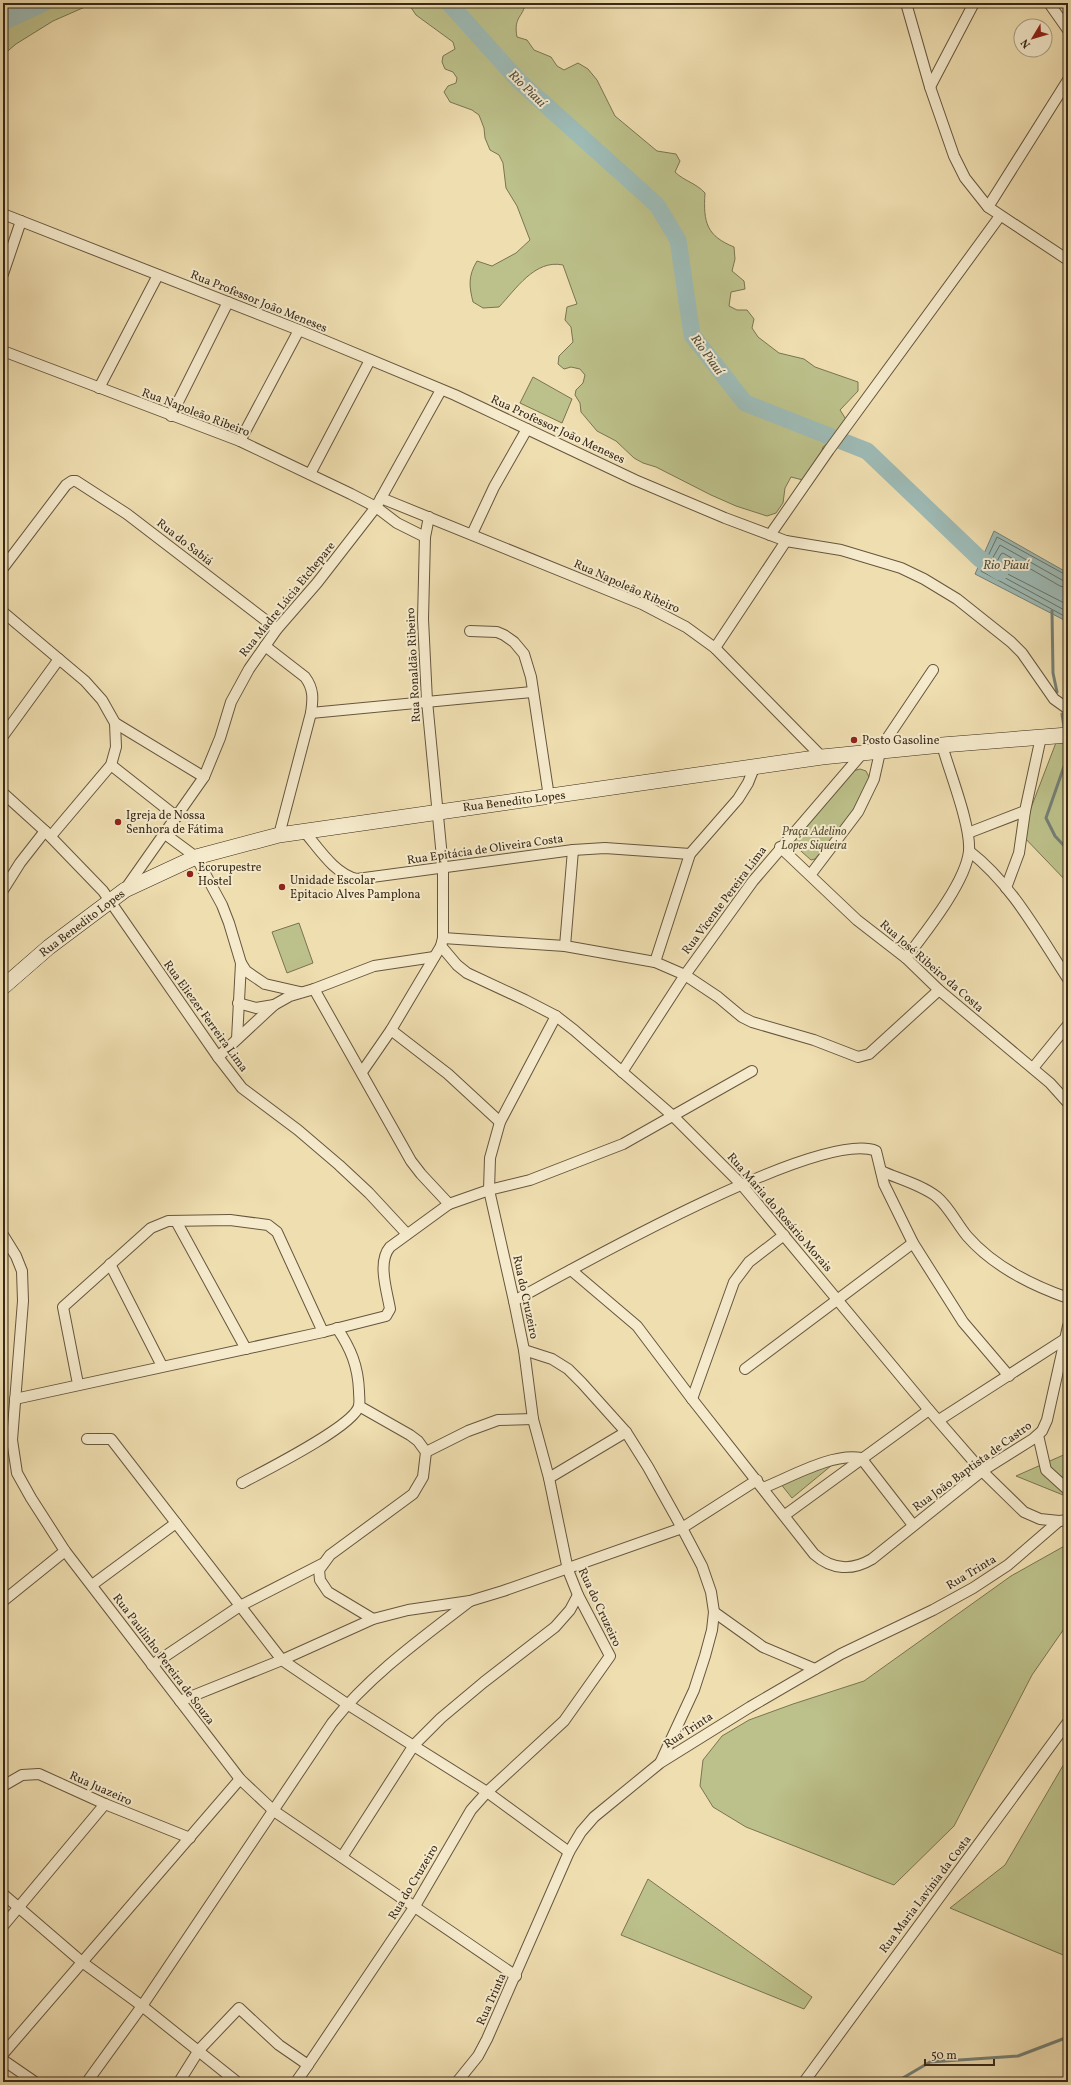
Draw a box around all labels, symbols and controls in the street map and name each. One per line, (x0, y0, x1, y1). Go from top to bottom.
north arrow (1013, 18, 1053, 58)
text: N (1018, 35, 1035, 51)
water label: Rio Piauí (504, 67, 551, 113)
street label: Rua Professor João Meneses (188, 267, 329, 337)
water label: Rio Piauí (686, 331, 728, 381)
street label: Rua Napoleão Ribeiro (139, 385, 252, 441)
street label: Rua Professor João Meneses (488, 392, 627, 468)
street label: Rua do Sabiá (153, 516, 216, 570)
street label: Rua Madre Lúcia Etchepare (236, 538, 339, 661)
street label: Rua Napoleão Ribeiro (571, 556, 682, 618)
water label: Rio Piauí (983, 557, 1031, 575)
street label: Rua Ronaldão Ribeiro (403, 607, 425, 723)
place label: Posto Gasoline (862, 733, 940, 749)
marker: Posto Gasoline (849, 735, 859, 745)
street label: Rua Benedito Lopes (462, 788, 566, 816)
place label: Igreja de Nossa Senhora de Fátima (126, 808, 224, 838)
marker: Igreja de Nossa Senhora de Fátima (113, 817, 123, 827)
park label: Praça Adelino Lopes Siqueira (781, 824, 847, 854)
street label: Rua Epitácia de Oliveira Costa (406, 831, 564, 869)
street label: Rua Vicente Pereira Lima (679, 843, 771, 958)
place label: Ecorupestre Hostel (198, 860, 262, 890)
marker: Ecorupestre Hostel (185, 869, 195, 879)
place label: Unidade Escolar Epitacio Alves Pamplona (290, 873, 421, 903)
marker: Unidade Escolar Epitacio Alves Pamplona (277, 882, 287, 892)
street label: Rua Benedito Lopes (36, 886, 129, 961)
street label: Rua José Ribeiro da Costa (876, 917, 987, 1016)
street label: Rua Eliezer Ferreira Lima (159, 958, 251, 1076)
street label: Rua Maria do Rosário Morais (723, 1150, 835, 1276)
street label: Rua do Cruzeiro (508, 1254, 542, 1341)
street label: Rua João Baptista de Castro (910, 1418, 1035, 1516)
street label: Rua Trinta (944, 1552, 999, 1594)
street label: Rua do Cruzeiro (574, 1565, 624, 1649)
street label: Rua Paulinho Pereira de Souza (109, 1591, 218, 1728)
street label: Rua Trinta (661, 1709, 716, 1753)
street label: Rua Juazeiro (67, 1768, 134, 1810)
street label: Rua Maria Lavínia da Costa (876, 1832, 975, 1957)
street label: Rua do Cruzeiro (385, 1842, 443, 1923)
street label: Rua Trinta (473, 1971, 511, 2028)
scale bar (925, 2041, 994, 2067)
text: 50 m (931, 2048, 957, 2064)

